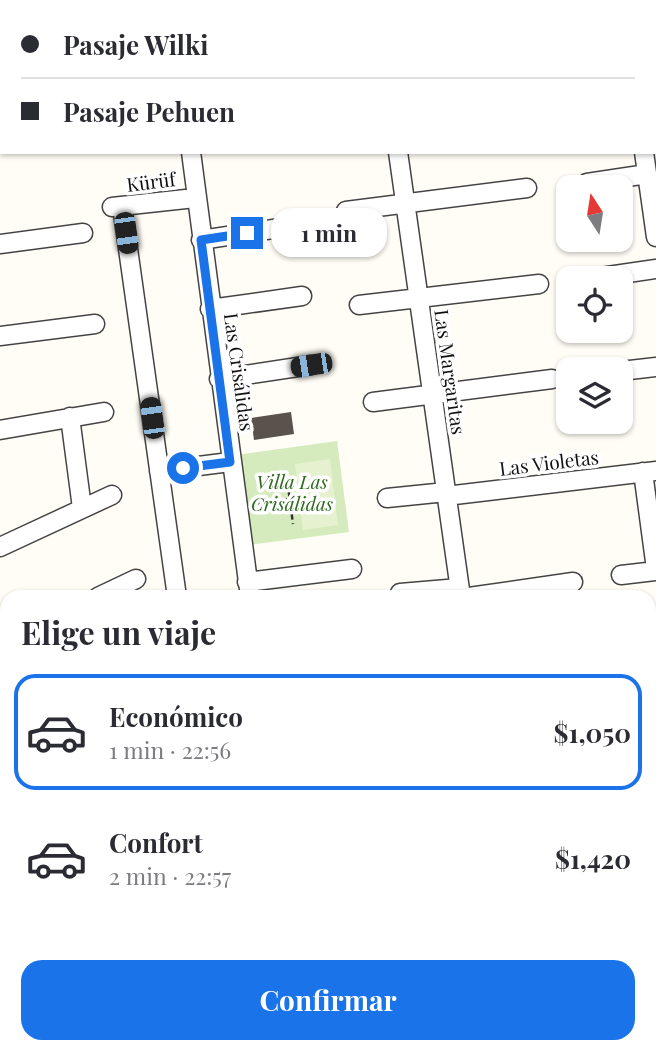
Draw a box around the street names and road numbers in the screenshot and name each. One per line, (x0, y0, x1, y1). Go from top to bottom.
street label: Kürüf (125, 165, 179, 197)
street label: Las Margaritas (429, 308, 473, 436)
street label: Las Crisálidas (219, 311, 261, 433)
street label: Las Violetas (498, 443, 600, 481)

